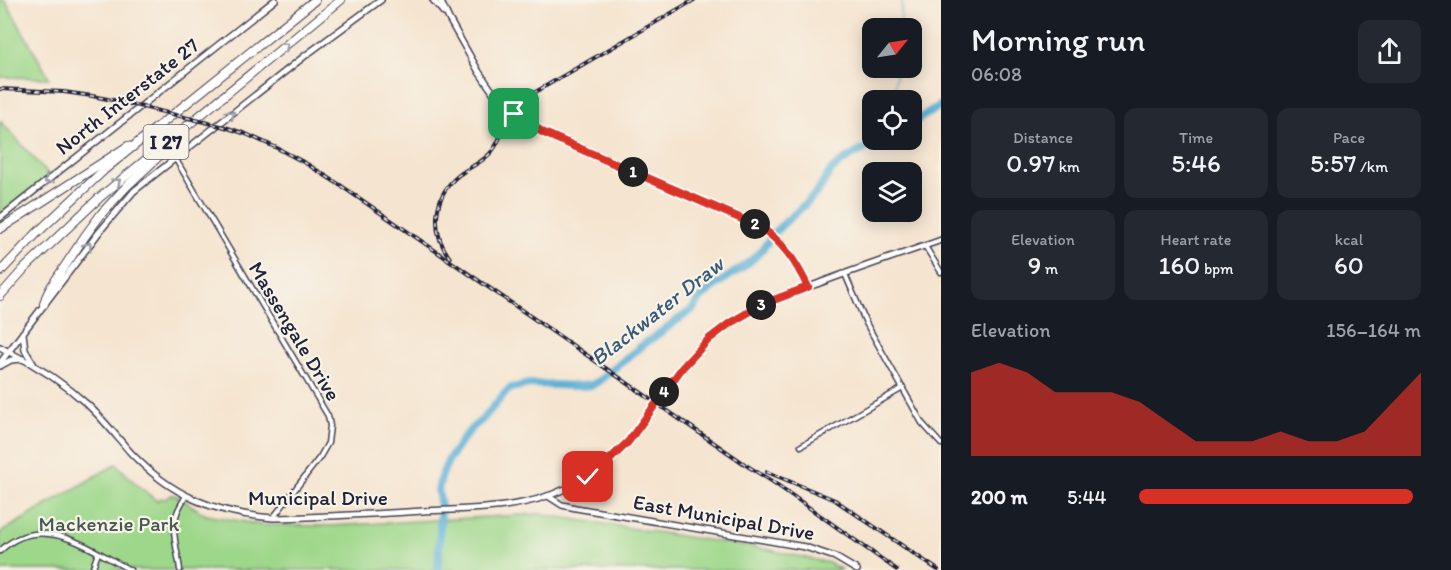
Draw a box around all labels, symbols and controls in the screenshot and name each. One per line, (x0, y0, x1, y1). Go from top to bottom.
north arrow (862, 18, 922, 78)
map controls (862, 18, 922, 222)
text: Morning run (971, 20, 1146, 59)
button: share (1358, 20, 1421, 83)
street label: North Interstate 27 (50, 32, 204, 160)
one-way arrow (278, 42, 289, 53)
text: 06:08 (971, 62, 1022, 86)
pin (488, 88, 539, 139)
button: locate (862, 90, 922, 150)
icon: arrive (497, 97, 530, 130)
one-way arrow (224, 110, 235, 121)
road number: I 27 (144, 125, 188, 159)
text: Distance (1013, 128, 1073, 147)
text: Time (1179, 128, 1213, 147)
text: Pace (1333, 128, 1365, 147)
text: 0.97 (1006, 147, 1055, 179)
text: 5:46 (1171, 147, 1221, 179)
text: 5:57 (1310, 147, 1357, 179)
pin: 1 (618, 157, 648, 187)
text: km (1055, 157, 1080, 176)
text: /km (1357, 157, 1388, 176)
text: 1 (629, 162, 637, 181)
button: layers (862, 162, 922, 222)
one-way arrow (44, 172, 55, 183)
one-way arrow (110, 179, 121, 190)
pin: 2 (740, 209, 770, 239)
text: 2 (751, 214, 759, 233)
text: Elevation (1011, 230, 1075, 249)
text: Heart rate (1161, 230, 1231, 249)
text: kcal (1335, 230, 1363, 249)
one-way arrow (81, 241, 92, 252)
water label: Blackwater Draw (585, 249, 730, 371)
text: 9 (1028, 249, 1041, 281)
text: 160 (1158, 249, 1200, 281)
text: 60 (1334, 249, 1364, 281)
street label: Massengale Drive (244, 257, 346, 405)
text: m (1041, 259, 1058, 278)
text: bpm (1200, 259, 1234, 278)
pin: 3 (746, 290, 776, 320)
text: 3 (757, 295, 765, 314)
text: Elevation (971, 318, 1050, 342)
text: 156–164 m (1326, 318, 1421, 342)
pin: 4 (649, 377, 679, 407)
text: 4 (659, 382, 669, 401)
pin (562, 451, 613, 502)
icon: check (571, 460, 604, 493)
street label: Municipal Drive (248, 485, 388, 510)
text: 200 m (971, 485, 1027, 509)
text: 5:44 (1067, 485, 1106, 509)
street label: East Municipal Drive (631, 489, 817, 545)
park label: Mackenzie Park (39, 511, 180, 536)

